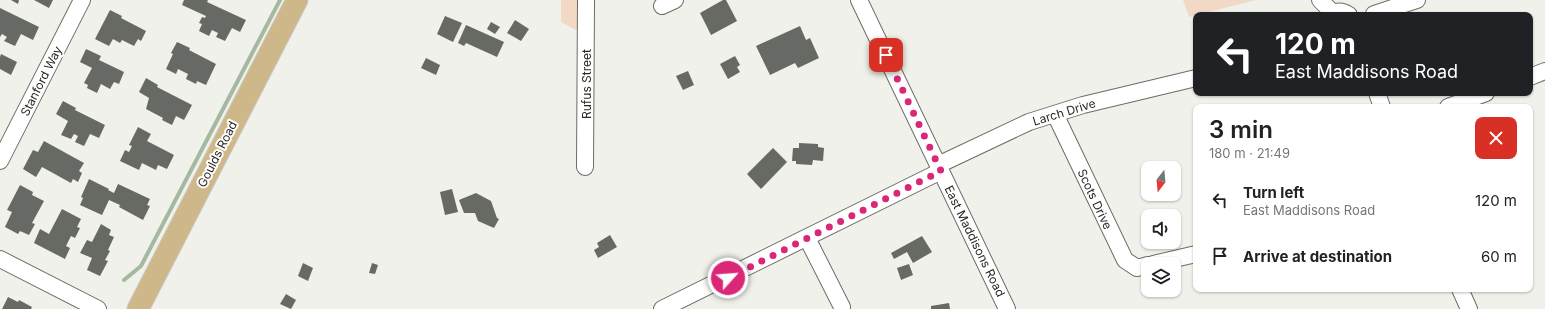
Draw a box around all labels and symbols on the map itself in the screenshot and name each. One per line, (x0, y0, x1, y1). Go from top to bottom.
pin (869, 38, 903, 72)
street label: Stanford Way (17, 43, 65, 118)
street label: Rufus Street (579, 49, 594, 119)
street label: Larch Drive (1031, 95, 1097, 129)
street label: Goulds Road (194, 118, 240, 190)
north arrow (1141, 161, 1181, 201)
street label: Scots Drive (1074, 166, 1116, 232)
street label: East Maddisons Road (942, 183, 1008, 299)
position arrow (707, 257, 749, 299)

